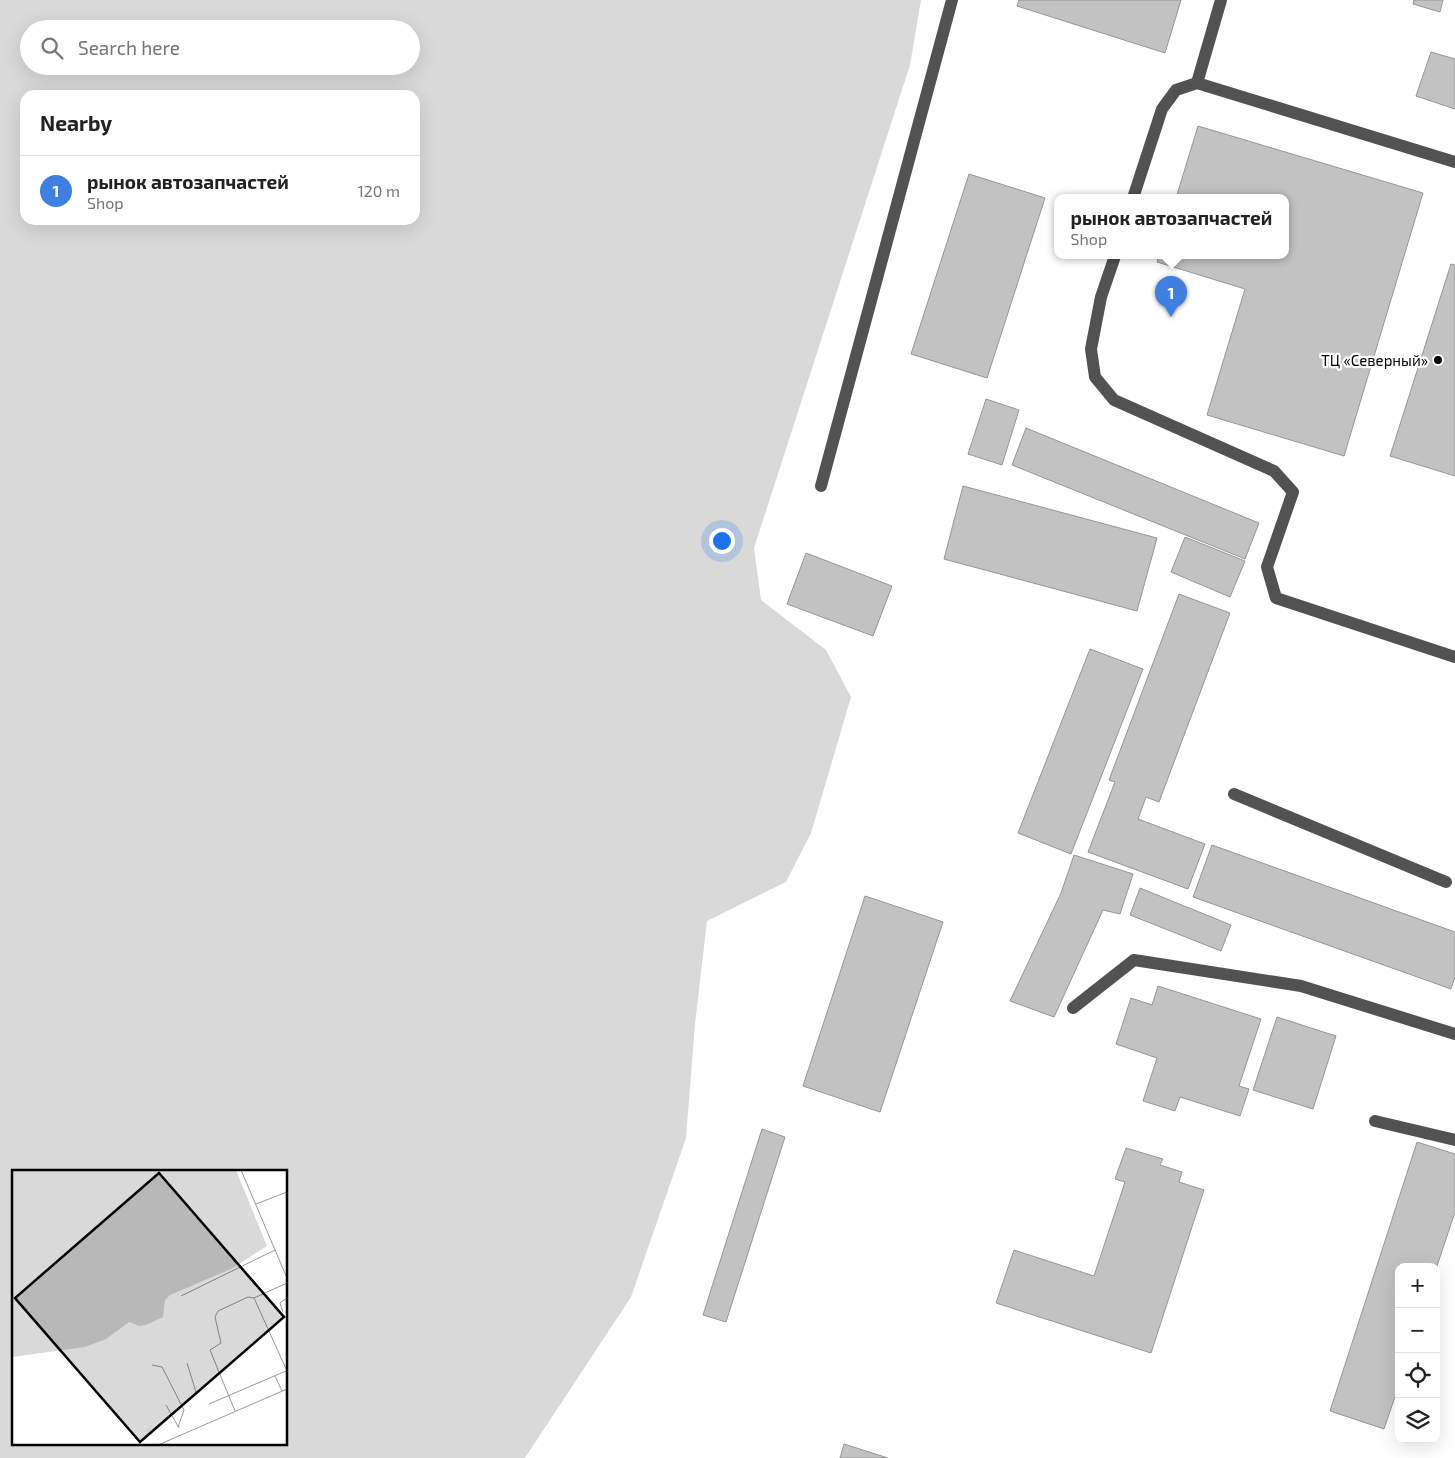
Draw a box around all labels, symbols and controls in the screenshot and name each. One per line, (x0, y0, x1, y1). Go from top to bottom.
search box (20, 20, 420, 75)
icon: search (38, 34, 66, 62)
text: Search here (78, 36, 180, 59)
text: Nearby (40, 110, 112, 135)
text: рынок автозапчастей (87, 170, 289, 193)
text: 1 (53, 181, 59, 200)
text: 120 m (357, 181, 400, 200)
text: Shop (87, 193, 124, 212)
popup (1054, 194, 1289, 259)
text: рынок автозапчастей (1071, 206, 1272, 229)
text: Shop (1071, 229, 1107, 248)
pin: 1 (1155, 276, 1187, 317)
place label: ТЦ «Северный» (1321, 351, 1428, 369)
marker: ТЦ «Северный» (1432, 354, 1444, 366)
your location (709, 528, 735, 554)
inset map (12, 1170, 288, 1446)
map controls (1395, 1263, 1440, 1443)
button: + (1395, 1263, 1440, 1308)
button: − (1395, 1308, 1440, 1353)
button: locate (1395, 1353, 1440, 1398)
button: layers (1395, 1398, 1440, 1443)

